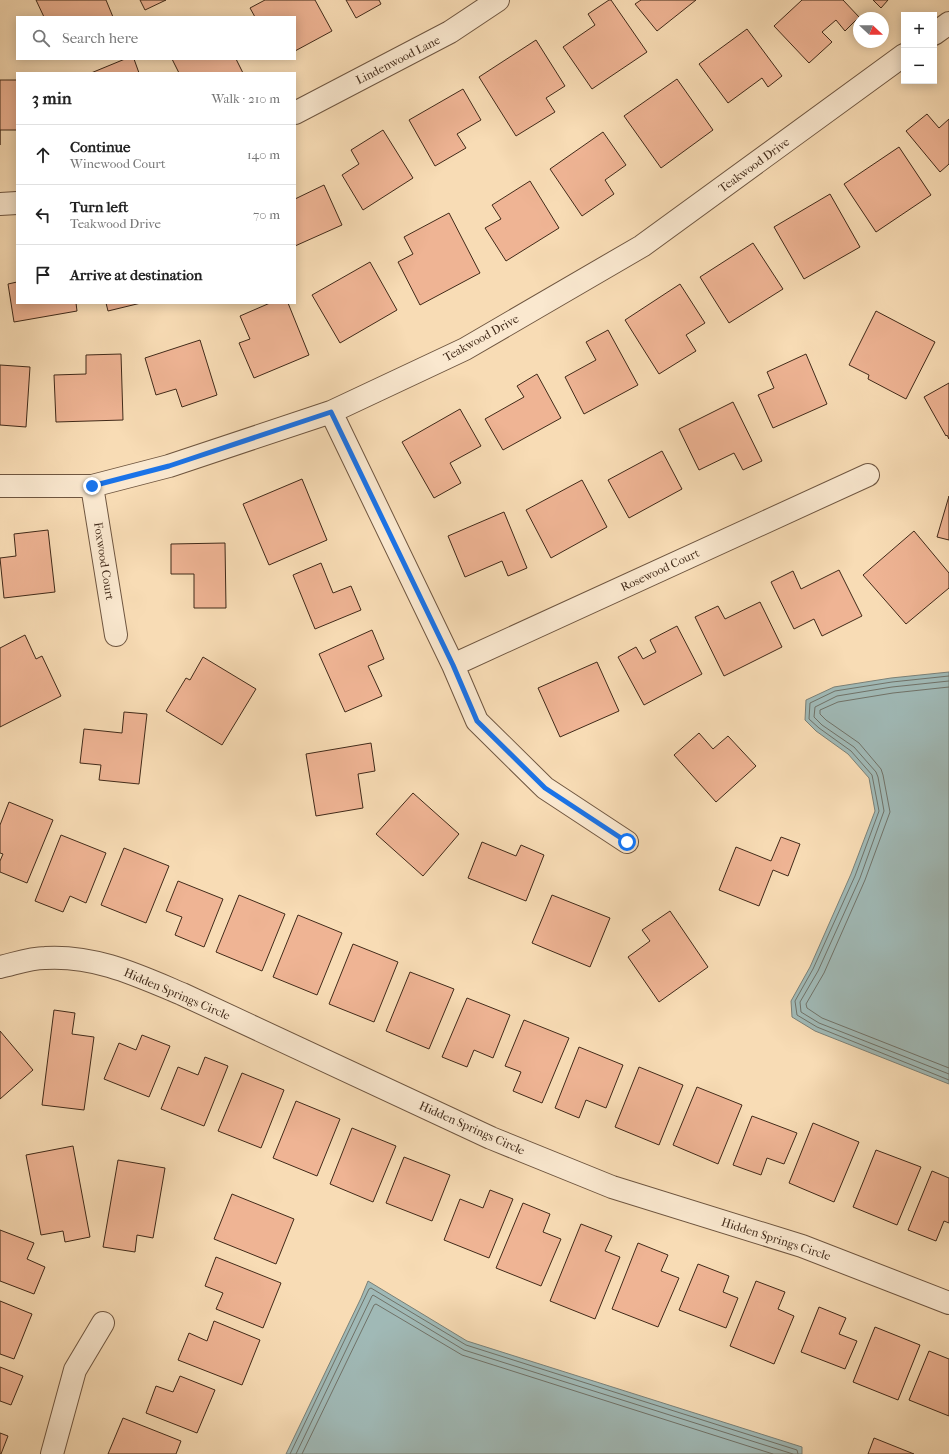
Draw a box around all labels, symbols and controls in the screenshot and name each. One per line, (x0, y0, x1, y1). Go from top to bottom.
north arrow (853, 12, 889, 48)
map controls (901, 12, 937, 84)
button: + (901, 12, 937, 48)
search box (16, 16, 296, 60)
icon: search (30, 27, 52, 49)
text: Search here (62, 29, 138, 47)
street label: Lindenwood Lane (354, 33, 442, 87)
button: − (901, 48, 937, 84)
text: 3 min (32, 88, 72, 108)
text: Walk · 210 m (212, 91, 280, 106)
street label: Teakwood Drive (716, 135, 792, 195)
text: Continue (70, 138, 130, 156)
icon: ahead (32, 144, 54, 166)
text: 140 m (247, 147, 280, 162)
text: Winewood Court (70, 156, 166, 171)
text: Turn left (70, 198, 128, 216)
icon: left (32, 204, 54, 226)
text: 70 m (253, 207, 280, 222)
text: Teakwood Drive (70, 216, 161, 231)
icon: arrive (32, 264, 54, 286)
text: Arrive at destination (70, 266, 202, 284)
street label: Teakwood Drive (441, 311, 521, 364)
route end (83, 477, 101, 495)
street label: Foxwood Court (91, 521, 117, 602)
street label: Rosewood Court (618, 545, 702, 594)
route start (618, 833, 636, 851)
street label: Hidden Springs Circle (122, 965, 232, 1023)
street label: Hidden Springs Circle (417, 1098, 527, 1158)
street label: Hidden Springs Circle (720, 1215, 833, 1263)

